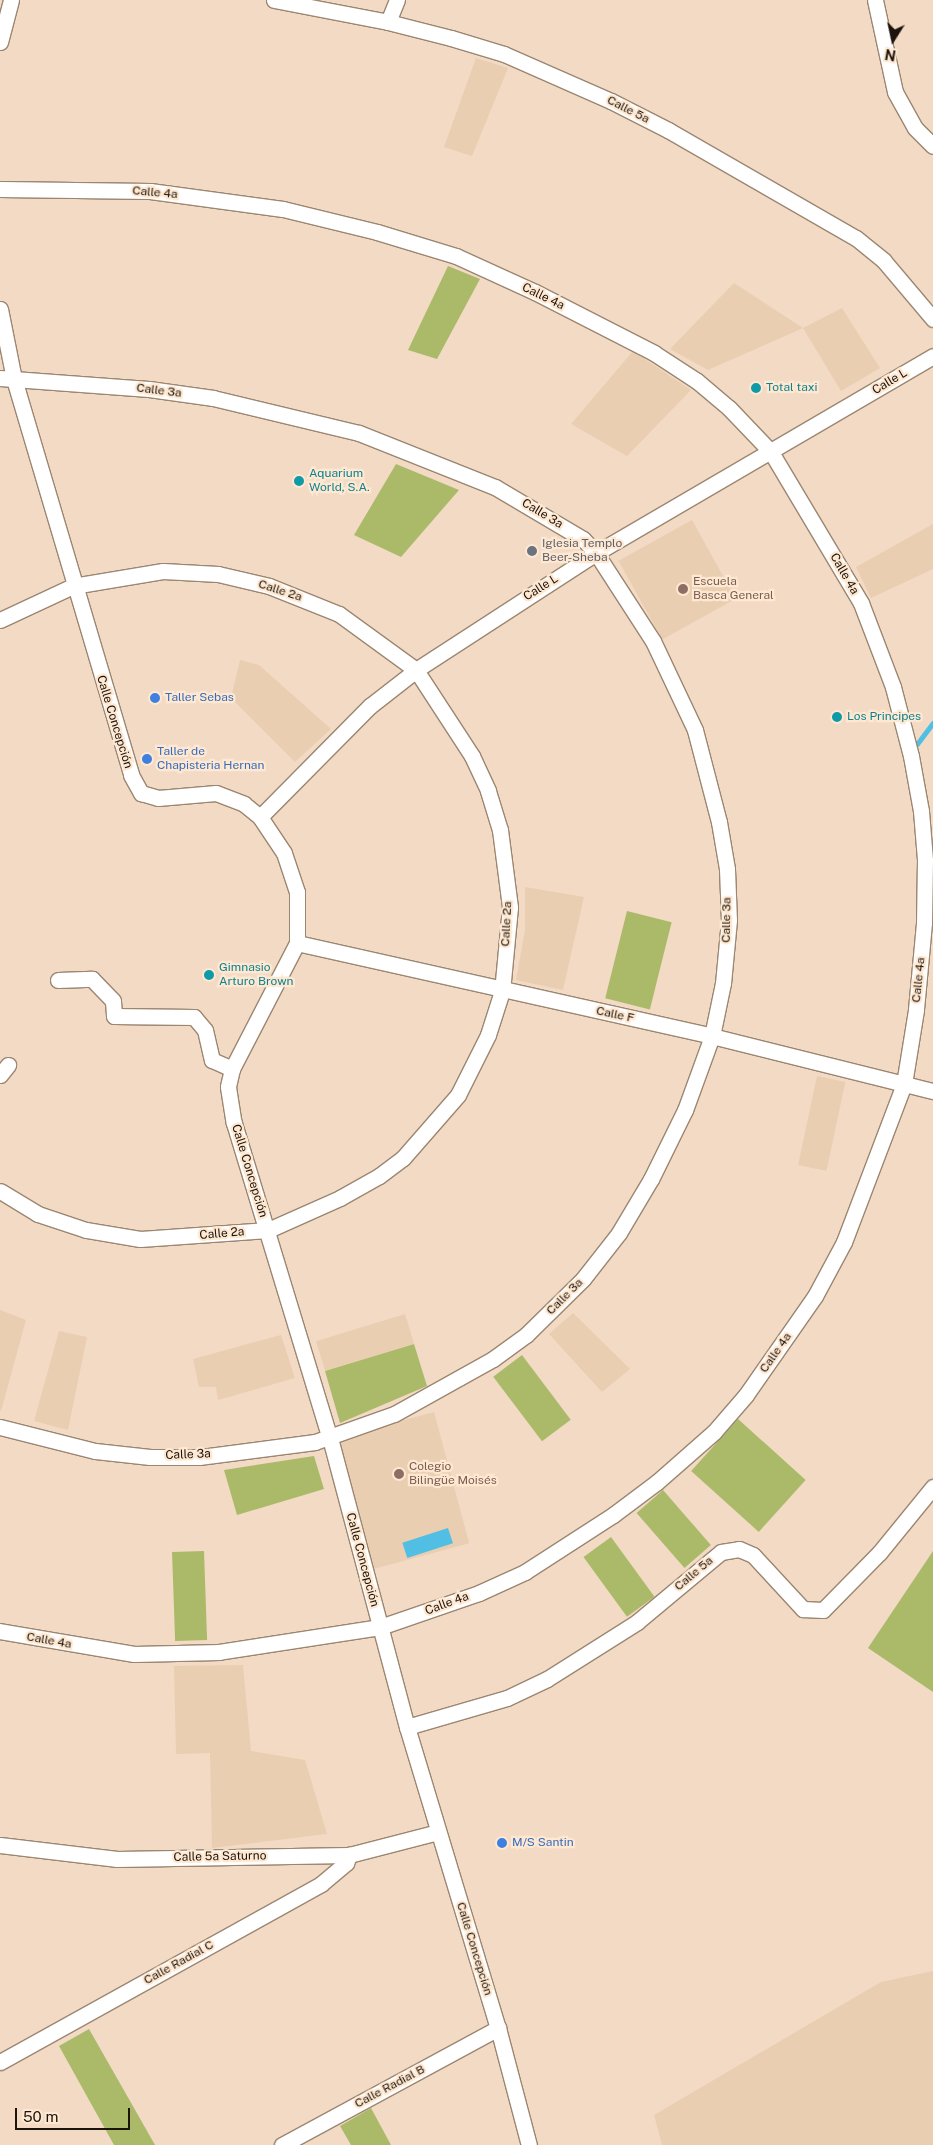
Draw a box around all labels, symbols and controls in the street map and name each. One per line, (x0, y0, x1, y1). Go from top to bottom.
north arrow (868, 15, 918, 65)
text: N (884, 46, 897, 64)
street label: Calle 5a (604, 93, 652, 127)
street label: Calle 4a (132, 184, 178, 202)
street label: Calle 4a (519, 281, 567, 313)
street label: Calle L (870, 366, 910, 398)
street label: Calle 3a (136, 381, 182, 401)
place label: Total taxi (766, 381, 817, 395)
marker: Total taxi (750, 382, 762, 394)
place label: Aquarium World, S.A. (309, 467, 370, 495)
marker: Aquarium World, S.A. (293, 475, 305, 487)
street label: Calle 3a (519, 496, 565, 532)
place label: Iglesia Templo Beer-Sheba (542, 537, 622, 565)
marker: Iglesia Templo Beer-Sheba (526, 545, 538, 557)
street label: Calle 4a (826, 551, 862, 597)
street label: Calle L (521, 572, 561, 604)
place label: Escuela Basca General (693, 575, 774, 603)
street label: Calle 2a (256, 577, 304, 605)
marker: Escuela Basca General (677, 583, 689, 595)
street label: Calle Concepción (93, 674, 135, 770)
place label: Taller Sebas (165, 691, 234, 705)
marker: Taller Sebas (149, 692, 161, 704)
place label: Los Principes (847, 710, 921, 724)
marker: Los Principes (831, 711, 843, 723)
place label: Taller de Chapisteria Hernan (157, 745, 264, 773)
marker: Taller de Chapisteria Hernan (141, 753, 153, 765)
street label: Calle 3a (719, 897, 735, 943)
street label: Calle 2a (499, 901, 515, 947)
street label: Calle 4a (909, 957, 929, 1003)
place label: Gimnasio Arturo Brown (219, 961, 294, 989)
marker: Gimnasio Arturo Brown (203, 969, 215, 981)
street label: Calle F (595, 1004, 635, 1026)
street label: Calle Concepción (228, 1123, 270, 1219)
street label: Calle 2a (199, 1225, 245, 1243)
street label: Calle 3a (544, 1276, 586, 1318)
street label: Calle 4a (757, 1330, 795, 1376)
street label: Calle 3a (165, 1447, 211, 1463)
place label: Colegio Bilingüe Moisés (409, 1460, 497, 1488)
marker: Colegio Bilingüe Moisés (393, 1468, 405, 1480)
street label: Calle Concepción (343, 1511, 381, 1609)
street label: Calle 5a (672, 1554, 716, 1594)
street label: Calle 4a (423, 1589, 471, 1619)
street label: Calle 4a (25, 1630, 73, 1652)
place label: M/S Santin (512, 1836, 574, 1850)
marker: M/S Santin (496, 1837, 508, 1849)
street label: Calle 5a Saturno (173, 1849, 267, 1865)
street label: Calle Concepción (453, 1901, 495, 1997)
street label: Calle Radial C (142, 1938, 216, 1988)
street label: Calle Radial B (352, 2062, 428, 2112)
scale bar (18, 2098, 132, 2130)
text: 50 m (23, 2108, 58, 2125)

